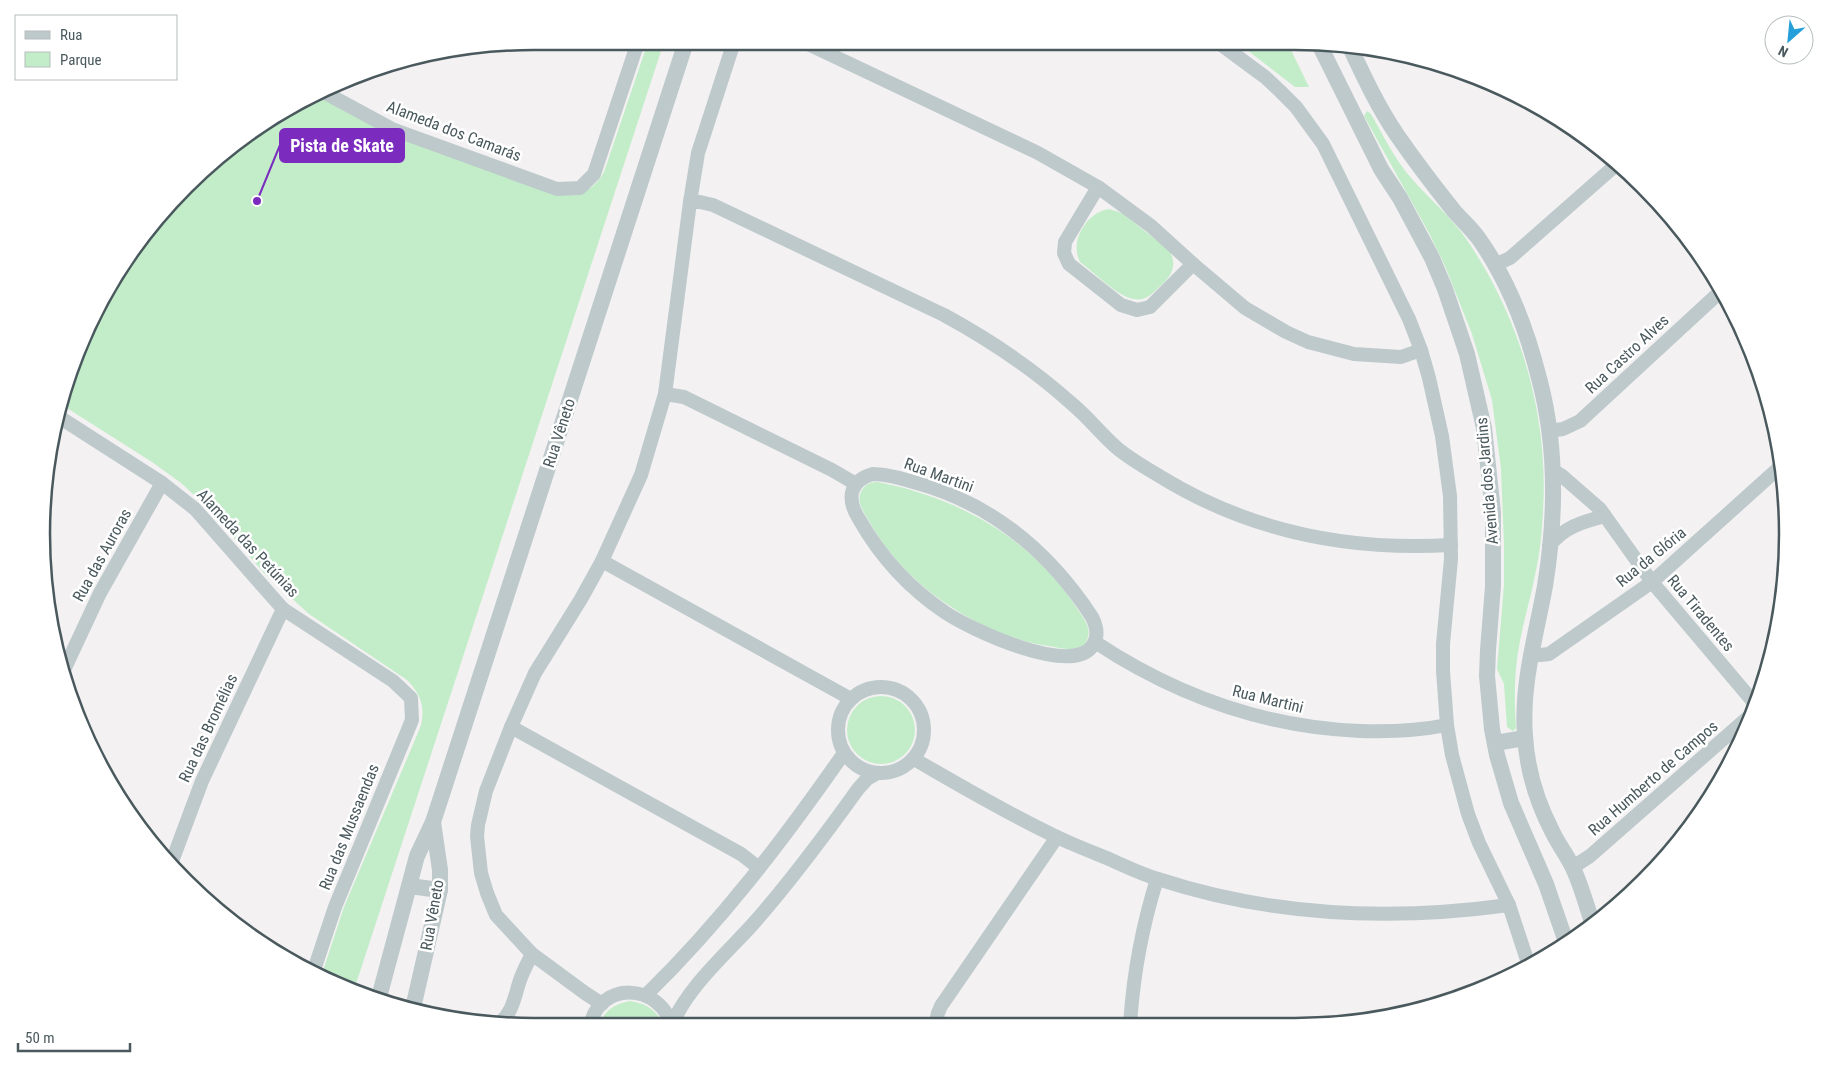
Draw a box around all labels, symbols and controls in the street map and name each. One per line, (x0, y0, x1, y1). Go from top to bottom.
legend (15, 15, 178, 80)
north arrow (1764, 15, 1814, 65)
text: Rua (60, 26, 82, 44)
text: N (1776, 43, 1791, 61)
text: Parque (60, 51, 102, 69)
street label: Alameda dos Camarás (384, 97, 524, 165)
callout: Pista de Skate (280, 129, 404, 162)
text: Pista de Skate (290, 135, 394, 156)
street label: Rua Castro Alves (1581, 311, 1673, 397)
street label: Rua Vêneto (539, 396, 579, 470)
street label: Avenida dos Jardins (1472, 417, 1502, 545)
street label: Rua Martini (902, 454, 976, 496)
street label: Alameda das Petúnias (193, 485, 303, 601)
street label: Rua das Auroras (69, 505, 135, 605)
street label: Rua da Glória (1612, 523, 1690, 591)
street label: Rua Tiradentes (1663, 571, 1739, 655)
street label: Rua das Bromélias (175, 671, 241, 785)
street label: Rua Martini (1231, 681, 1305, 717)
street label: Rua Humberto de Campos (1584, 717, 1722, 839)
street label: Rua das Mussaendas (315, 761, 383, 893)
street label: Rua Vêneto (416, 878, 448, 952)
scale bar (18, 1020, 130, 1052)
text: 50 m (25, 1029, 55, 1047)

